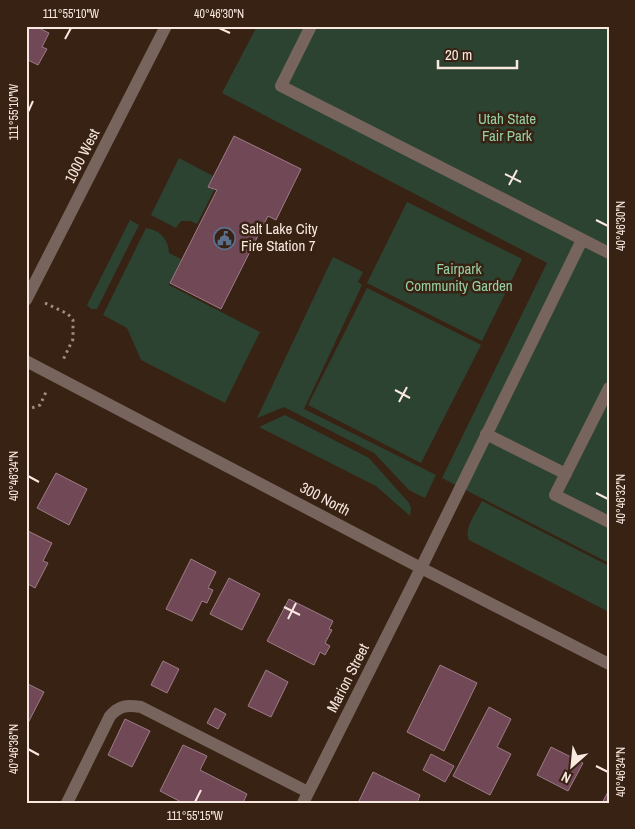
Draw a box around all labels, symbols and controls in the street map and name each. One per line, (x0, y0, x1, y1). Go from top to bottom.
text: 111°55'10"W (43, 6, 100, 22)
text: 40°46'30"N (194, 6, 244, 22)
scale bar (438, 38, 516, 70)
text: 20 m (445, 44, 472, 65)
text: 111°55'10"W (6, 83, 22, 140)
park label: Utah State Fair Park (478, 108, 536, 146)
street label: 1000 West (59, 124, 104, 187)
text: 40°46'30"N (613, 201, 629, 251)
place label: Salt Lake City Fire Station 7 (241, 218, 318, 256)
public building icon: Salt Lake City Fire Station 7 (213, 226, 237, 250)
park label: Fairpark Community Garden (405, 258, 513, 296)
text: 40°46'34"N (6, 451, 22, 501)
text: 40°46'32"N (613, 474, 629, 524)
street label: 300 North (296, 477, 354, 521)
street label: Marion Street (321, 639, 374, 716)
text: 40°46'36"N (6, 724, 22, 774)
north arrow (548, 742, 598, 792)
text: 40°46'34"N (613, 747, 629, 797)
text: N (558, 768, 574, 787)
text: 111°55'15"W (167, 808, 224, 824)

